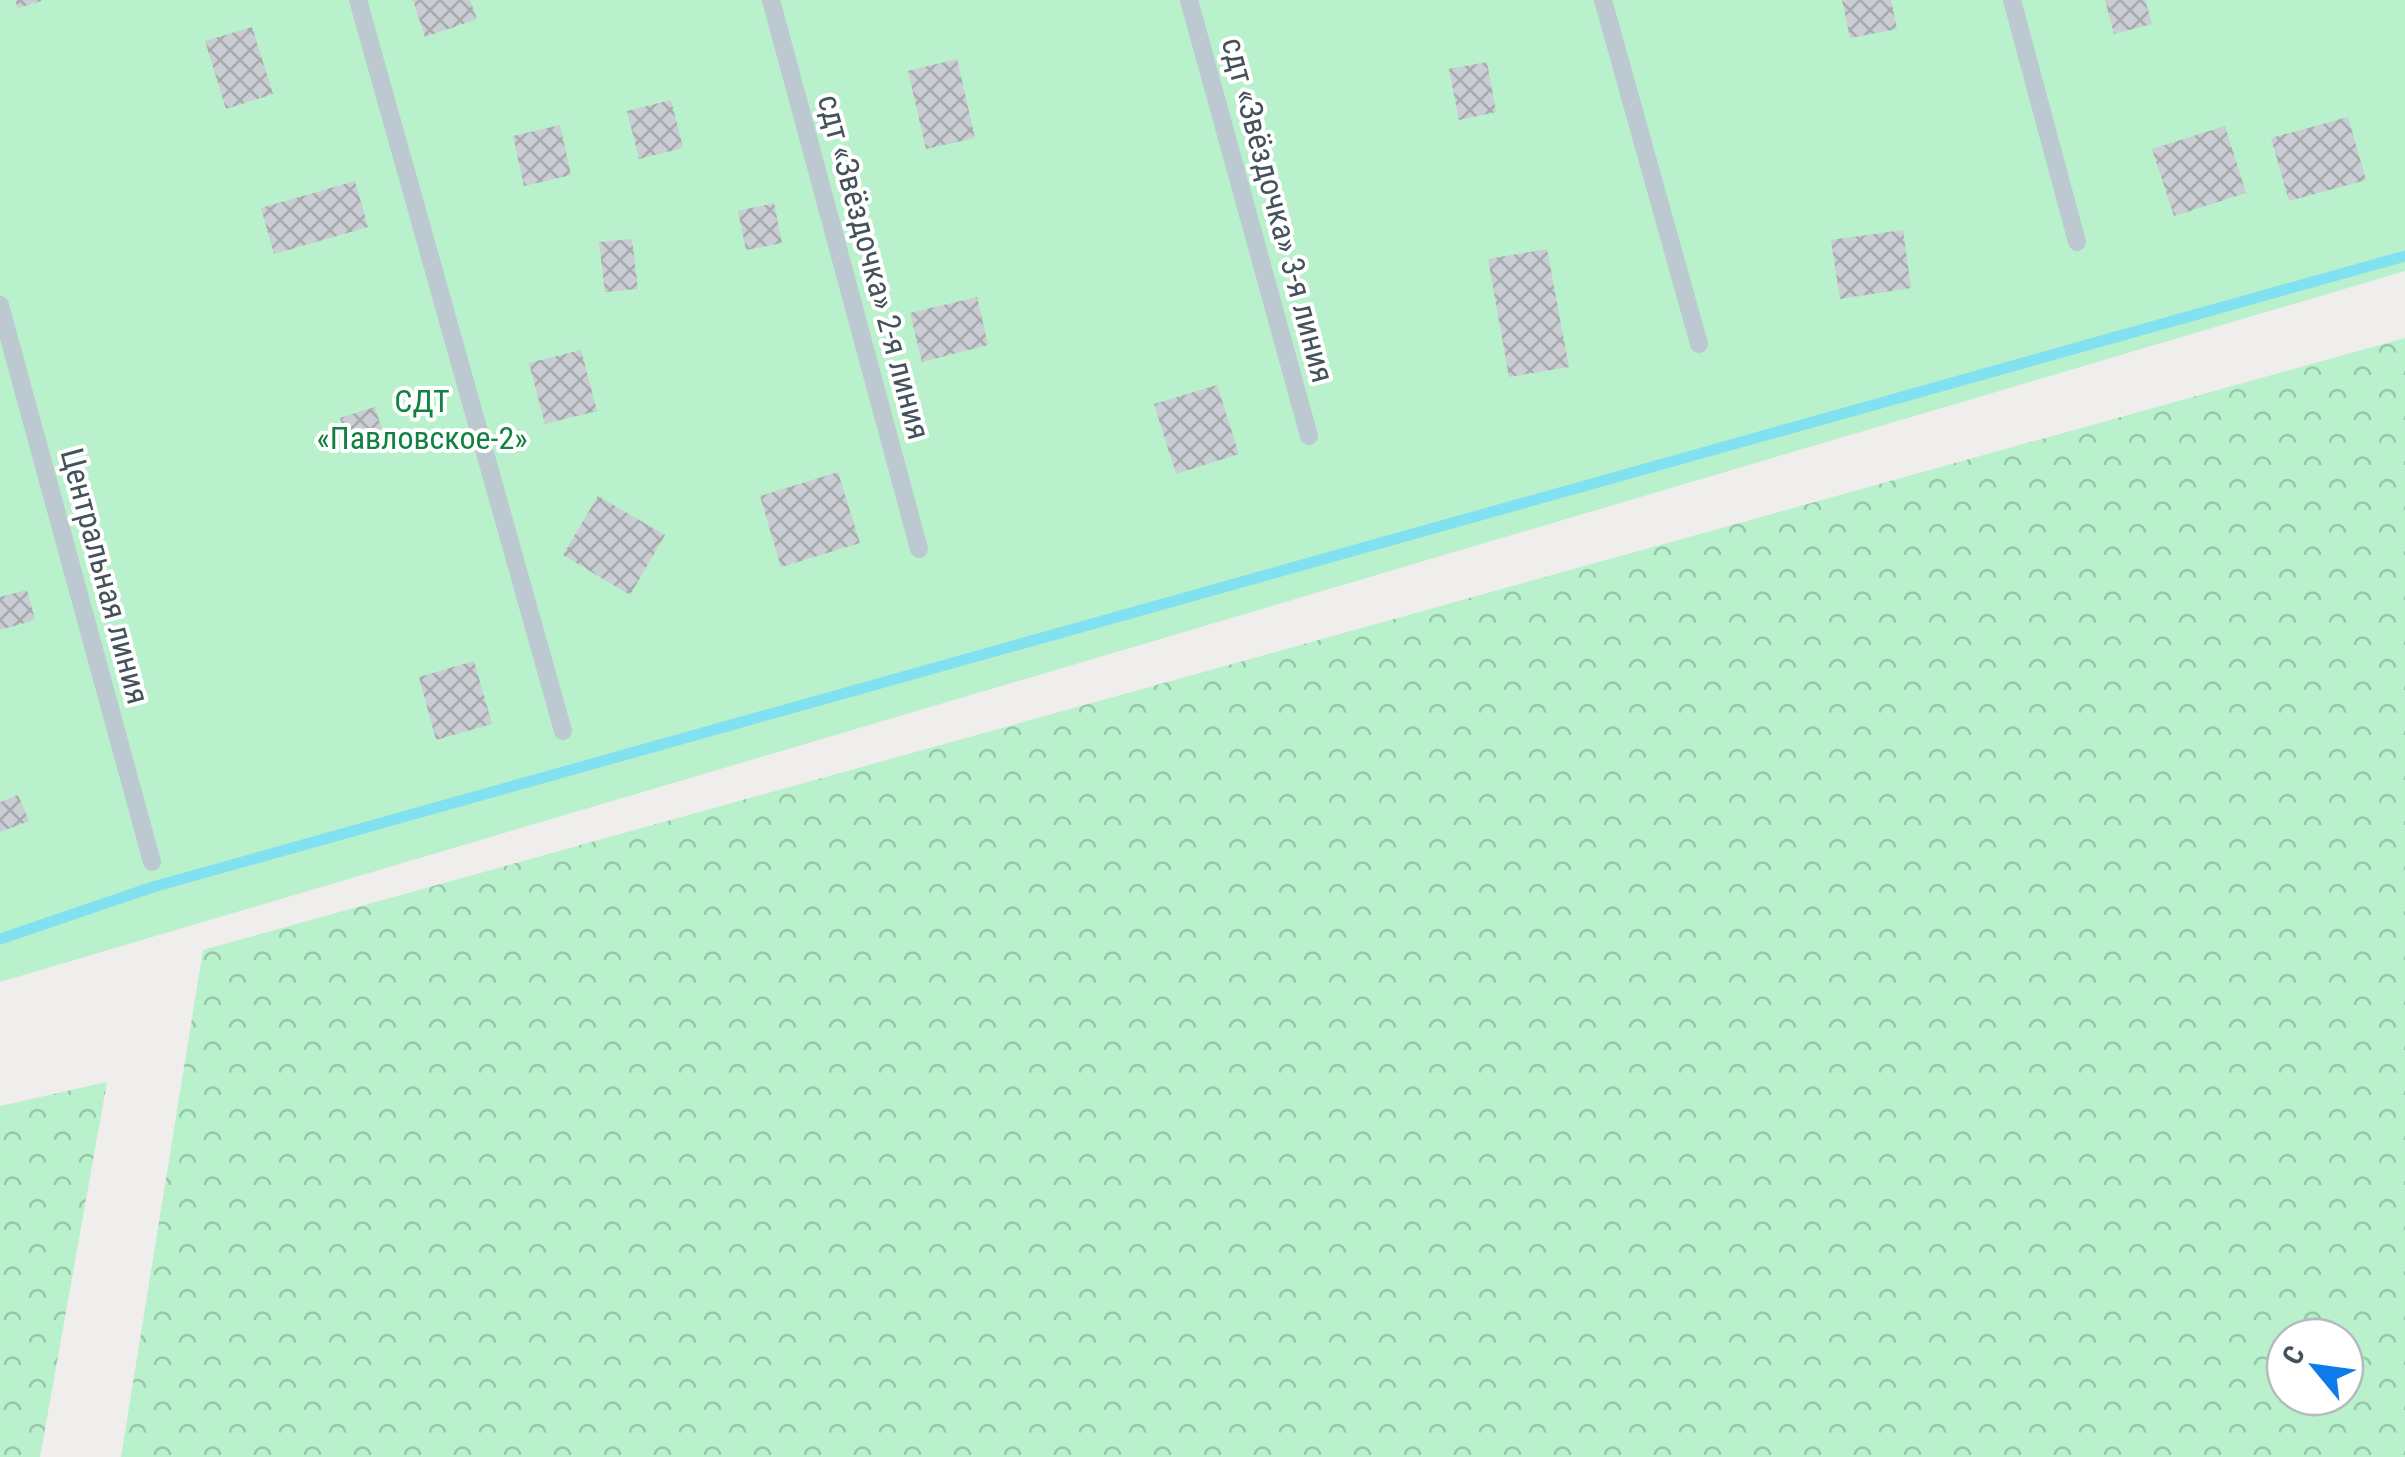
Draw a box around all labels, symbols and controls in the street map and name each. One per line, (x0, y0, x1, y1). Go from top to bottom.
street label: сдт «Звёздочка» 3-я линия (1214, 34, 1342, 386)
street label: сдт «Звёздочка» 2-я линия (810, 91, 938, 443)
park label: СДТ «Павловское-2» (316, 382, 528, 457)
street label: Центральная линия (53, 444, 157, 708)
north arrow (2265, 1317, 2365, 1417)
text: С (2275, 1340, 2312, 1370)

